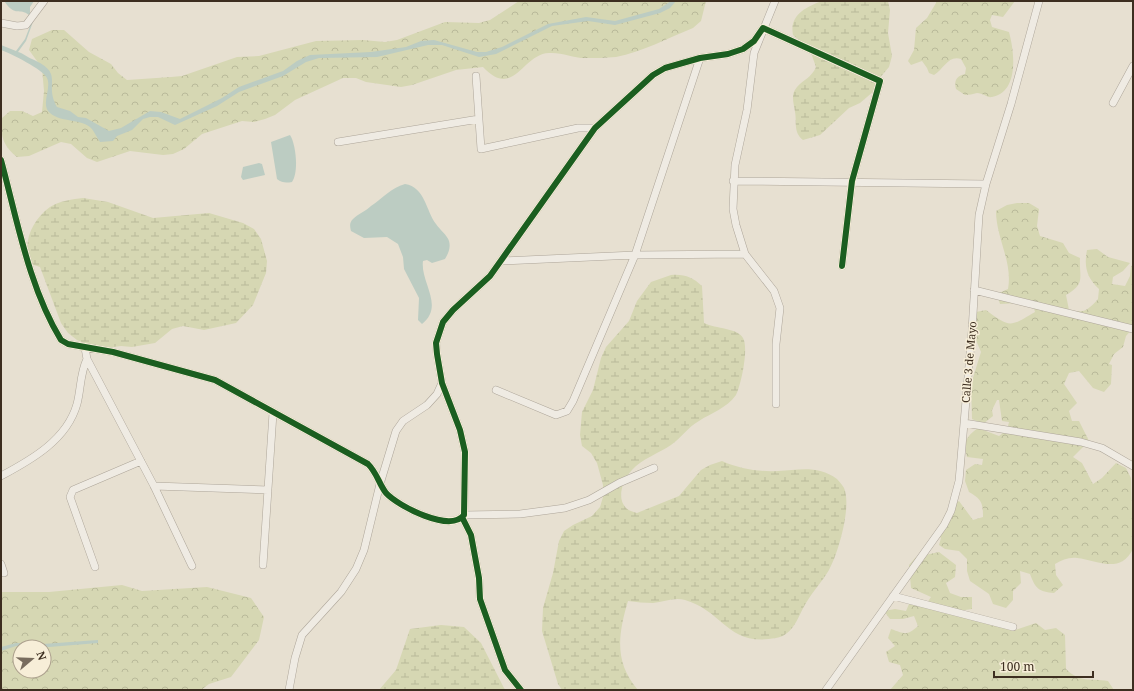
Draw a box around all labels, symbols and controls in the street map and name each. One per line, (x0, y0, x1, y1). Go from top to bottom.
street label: Calle 3 de Mayo (957, 321, 980, 403)
north arrow (12, 639, 52, 679)
text: N (33, 649, 51, 662)
scale bar (994, 653, 1093, 679)
text: 100 m (1000, 658, 1035, 675)

